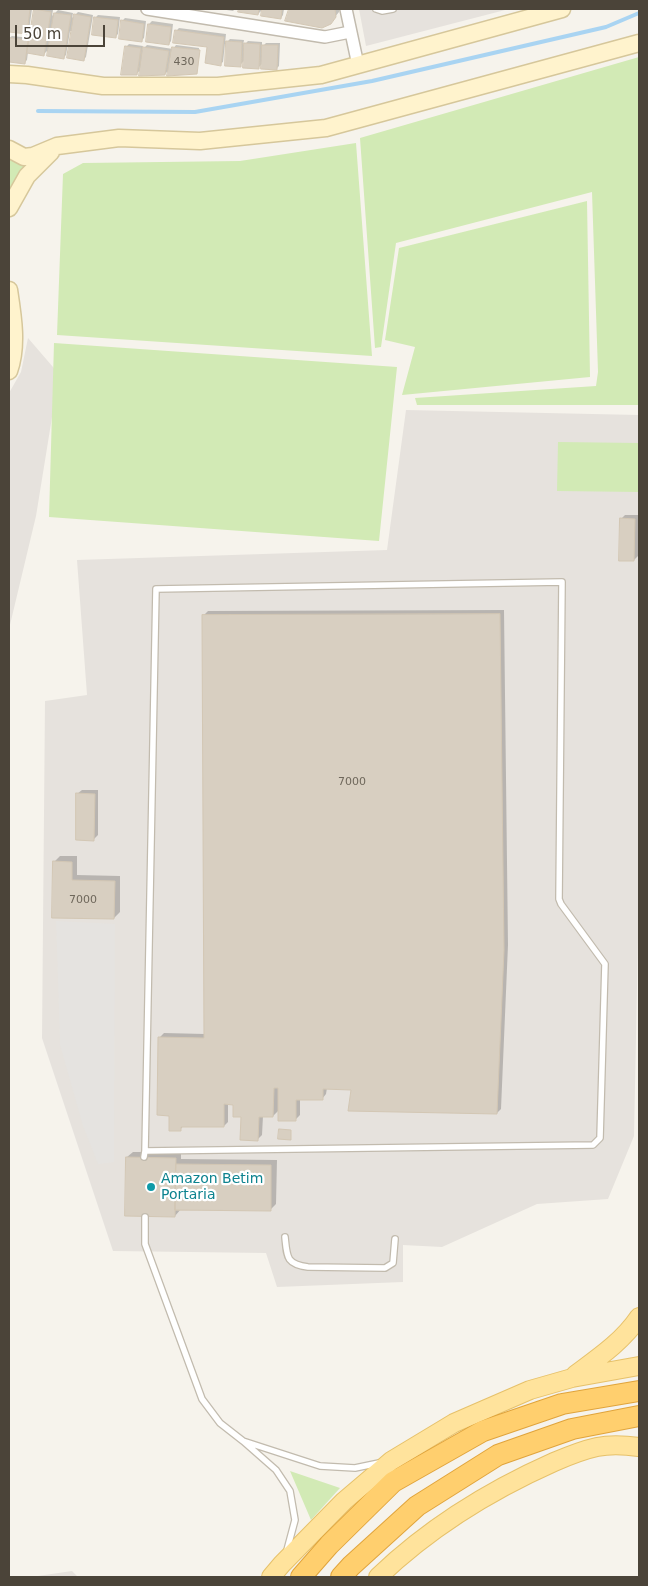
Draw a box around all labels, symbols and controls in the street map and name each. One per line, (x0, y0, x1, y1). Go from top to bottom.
scale bar (18, 15, 108, 47)
text: 50 m (23, 25, 61, 43)
house number: 430 (174, 55, 194, 69)
house number: 7000 (338, 775, 366, 789)
house number: 7000 (69, 893, 97, 907)
place label: Amazon Betim Portaria (161, 1171, 263, 1204)
marker: Amazon Betim Portaria (145, 1181, 157, 1193)

